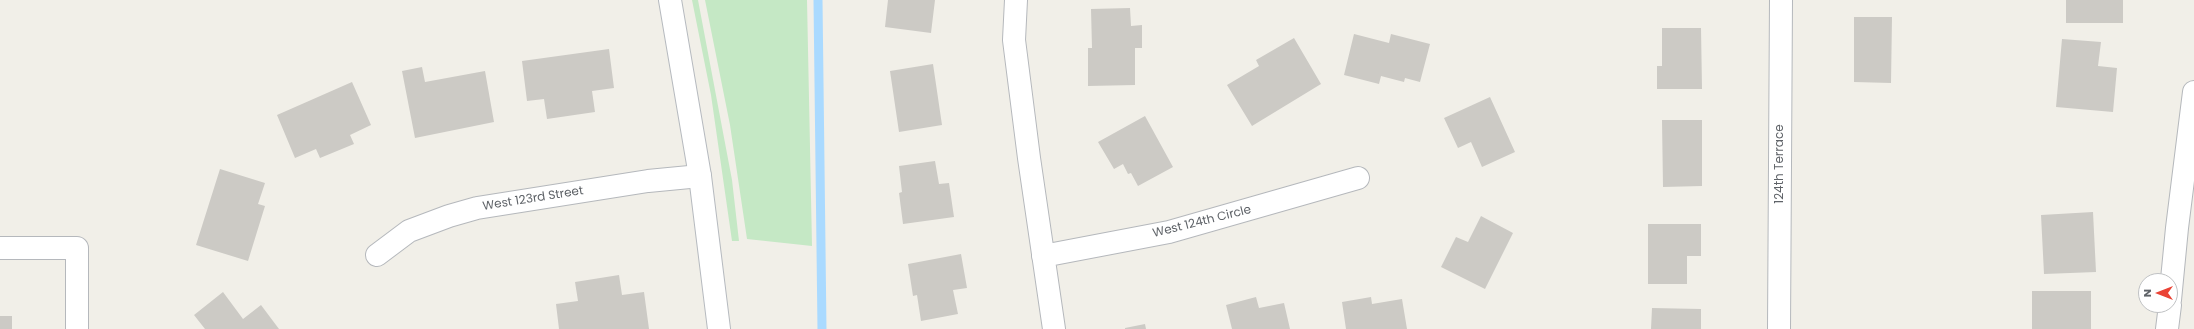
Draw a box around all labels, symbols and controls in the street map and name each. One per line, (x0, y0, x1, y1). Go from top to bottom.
street label: 124th Terrace (1773, 124, 1787, 204)
street label: West 123rd Street (482, 184, 584, 214)
street label: West 124th Circle (1151, 203, 1253, 241)
north arrow (2138, 273, 2178, 313)
text: N (2139, 289, 2155, 297)

